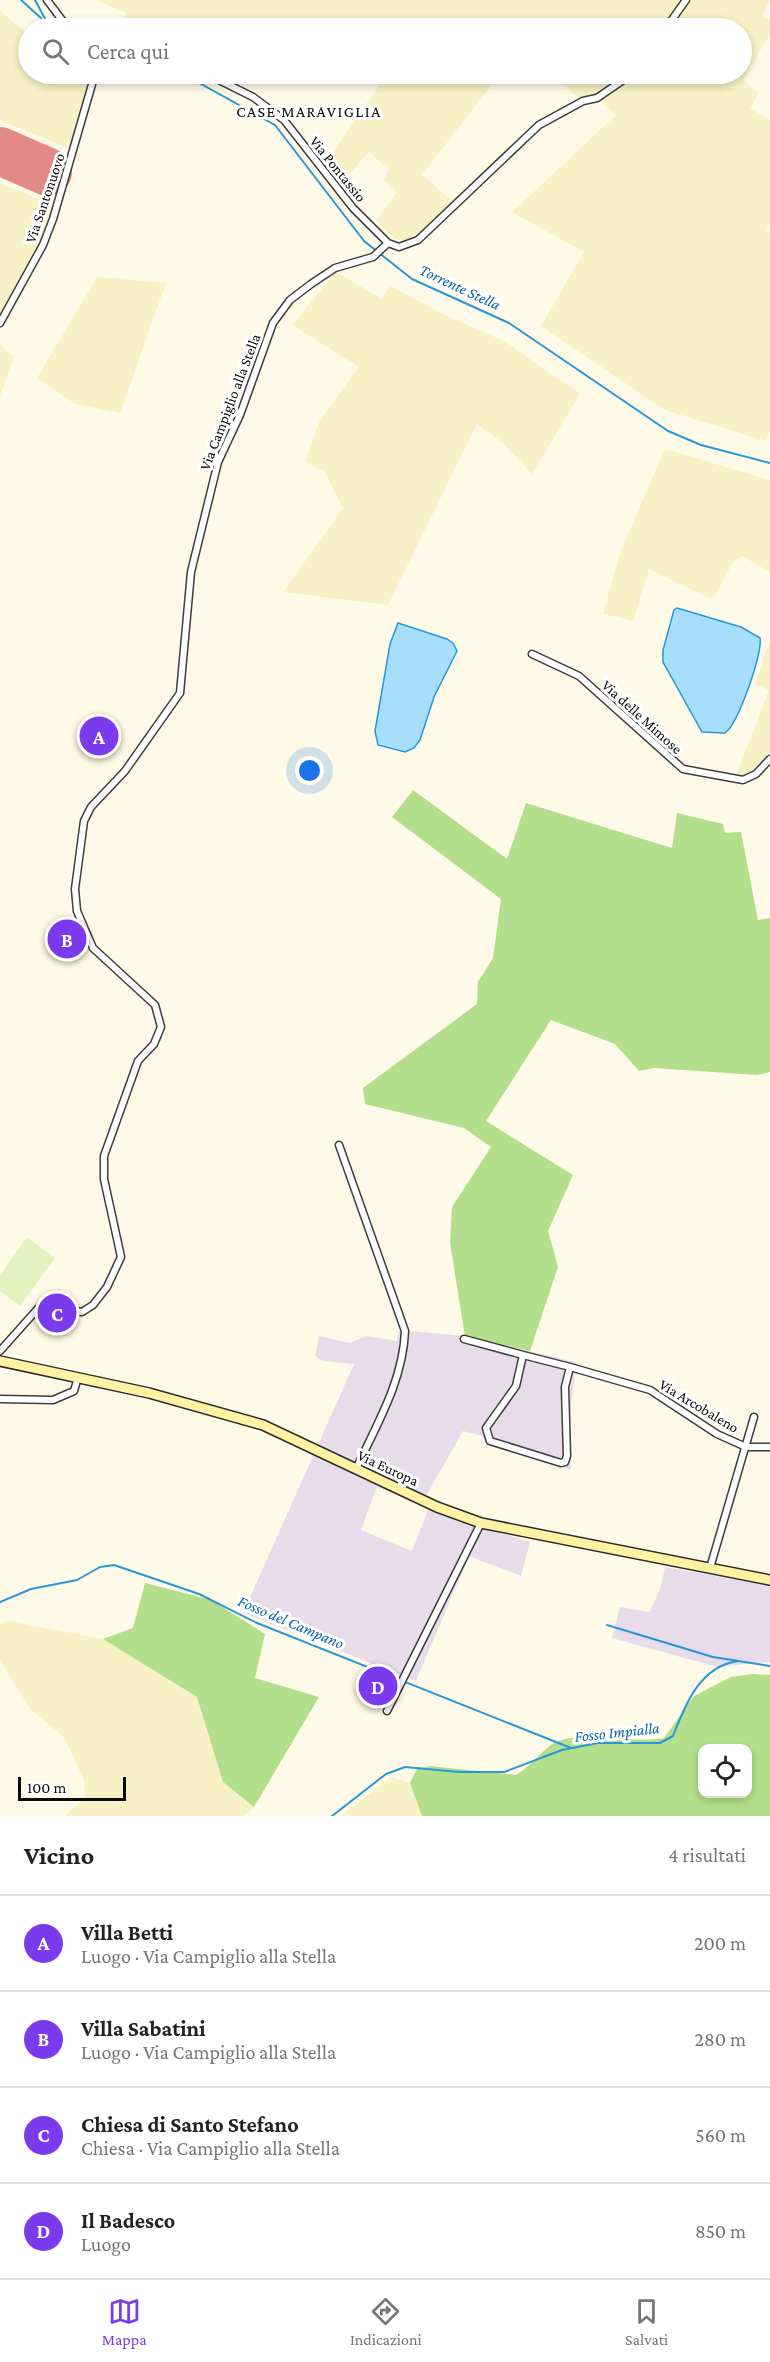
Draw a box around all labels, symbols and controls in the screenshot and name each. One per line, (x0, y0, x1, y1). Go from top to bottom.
search box (18, 18, 752, 84)
icon: search (39, 35, 72, 68)
text: Cerca qui (87, 39, 169, 64)
district label: CASE MARAVIGLIA (236, 103, 382, 120)
street label: Via Pontassio (307, 133, 369, 205)
street label: Via Santonuovo (22, 151, 68, 245)
water label: Torrente Stella (417, 261, 504, 313)
street label: Via Campiglio alla Stella (197, 331, 264, 473)
street label: Via delle Mimose (599, 677, 686, 757)
pin: A (80, 714, 118, 758)
your location (295, 756, 324, 785)
pin: B (48, 916, 86, 962)
pin: C (38, 1290, 76, 1336)
street label: Via Arcobaleno (656, 1376, 742, 1436)
street label: Via Europa (355, 1447, 421, 1490)
water label: Fosso del Campano (235, 1592, 347, 1653)
pin: D (358, 1664, 398, 1708)
water label: Fosso Impialla (574, 1719, 661, 1746)
map controls (698, 1744, 752, 1798)
button: locate (698, 1744, 752, 1798)
scale bar (18, 1774, 126, 1802)
text: 100 m (27, 1779, 66, 1796)
text: Vicino (24, 1841, 94, 1870)
text: 4 risultati (668, 1844, 746, 1866)
text: Villa Betti (81, 1920, 173, 1945)
text: A (38, 1932, 49, 1954)
text: 200 m (694, 1932, 746, 1954)
text: Luogo · Via Campiglio alla Stella (81, 1945, 336, 1967)
text: Villa Sabatini (81, 2016, 206, 2041)
text: B (38, 2028, 49, 2050)
text: 280 m (695, 2028, 746, 2050)
text: Luogo · Via Campiglio alla Stella (81, 2041, 336, 2063)
text: Chiesa di Santo Stefano (81, 2112, 299, 2137)
text: C (37, 2124, 50, 2146)
text: 560 m (695, 2124, 746, 2146)
text: Chiesa · Via Campiglio alla Stella (81, 2137, 340, 2159)
text: Il Badesco (81, 2208, 175, 2233)
text: D (37, 2220, 50, 2242)
text: 850 m (695, 2220, 746, 2242)
text: Luogo (81, 2233, 131, 2255)
tab: Mappa (102, 2295, 147, 2348)
tab: Indicazioni (350, 2295, 422, 2348)
tab: Salvati (625, 2295, 668, 2348)

